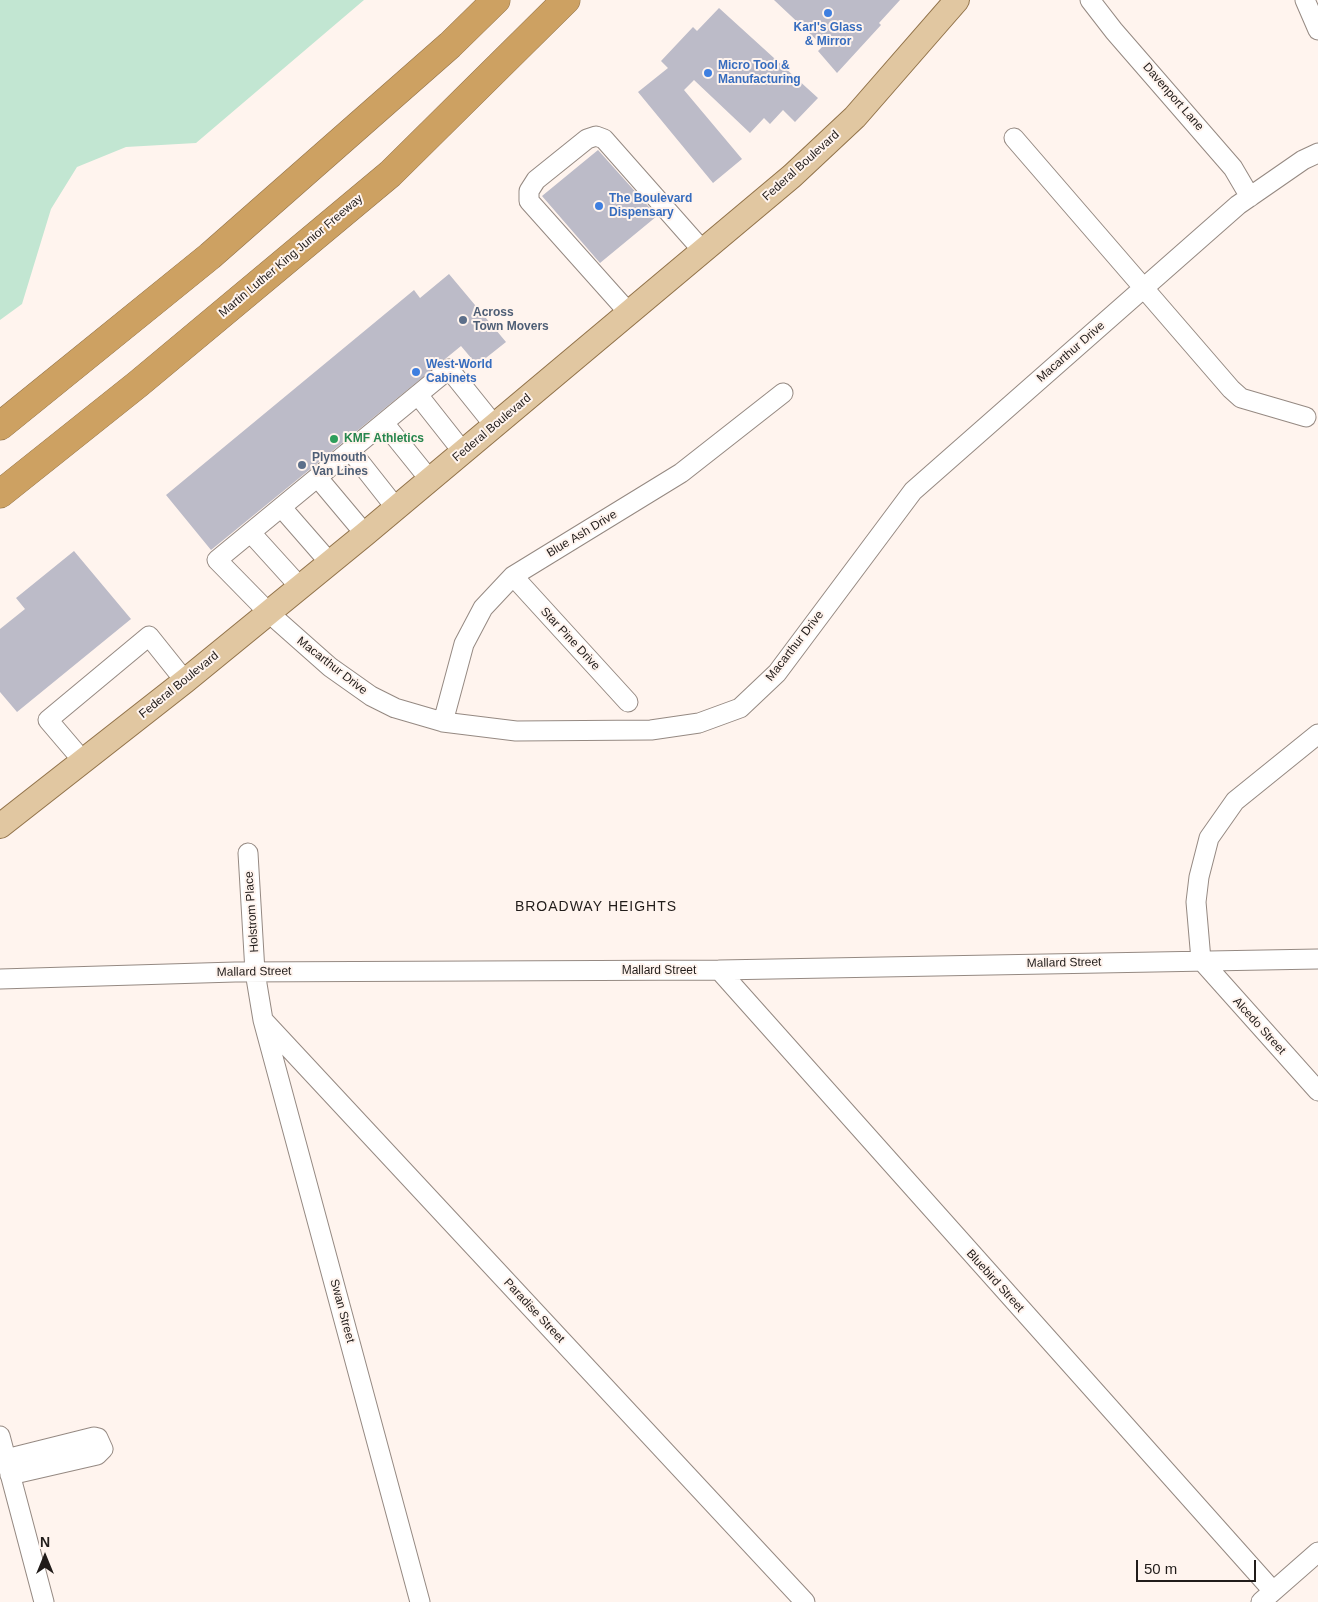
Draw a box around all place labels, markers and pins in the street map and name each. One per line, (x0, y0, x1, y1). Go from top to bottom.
marker: Karl's Glass & Mirror (822, 7, 834, 19)
place label: Karl's Glass & Mirror (794, 21, 862, 49)
place label: Micro Tool & Manufacturing (718, 59, 801, 87)
marker: Micro Tool & Manufacturing (702, 67, 714, 79)
place label: The Boulevard Dispensary (609, 192, 692, 220)
marker: The Boulevard Dispensary (593, 200, 605, 212)
place label: Across Town Movers (473, 306, 549, 334)
marker: Across Town Movers (457, 314, 469, 326)
place label: West-World Cabinets (426, 358, 492, 386)
marker: West-World Cabinets (410, 366, 422, 378)
place label: KMF Athletics (344, 432, 424, 446)
marker: KMF Athletics (328, 433, 340, 445)
place label: Plymouth Van Lines (312, 451, 368, 479)
marker: Plymouth Van Lines (296, 459, 308, 471)

